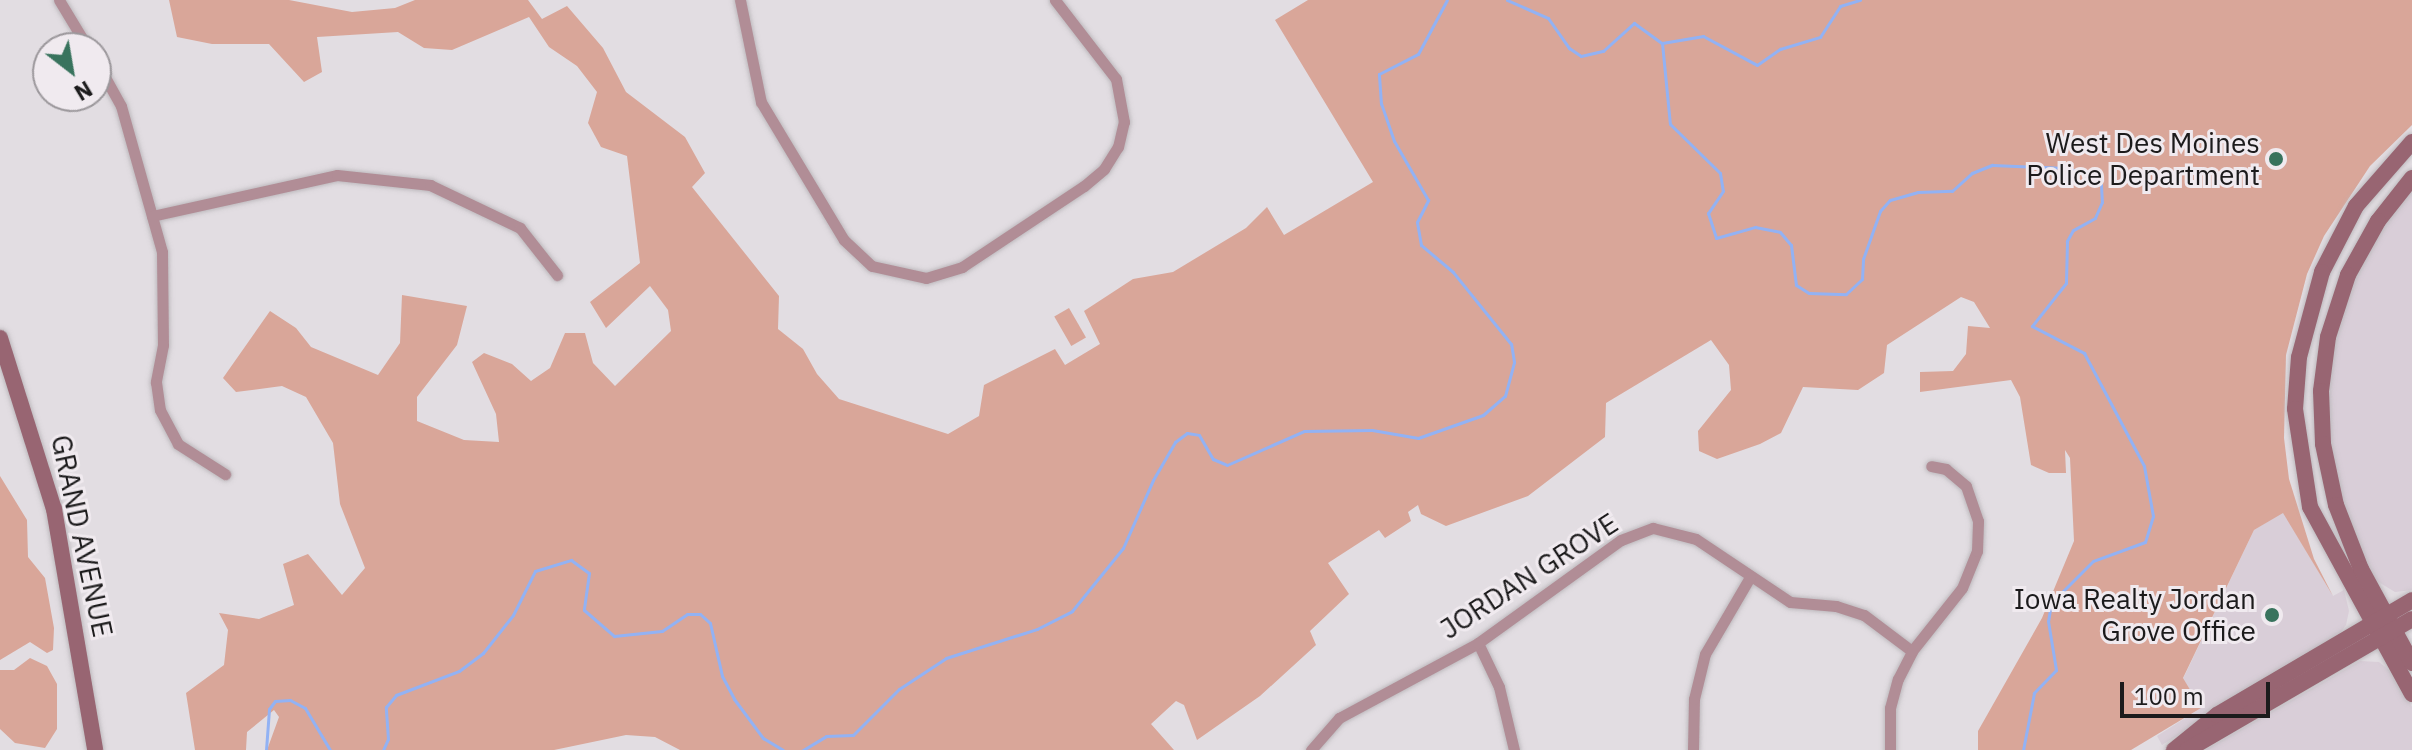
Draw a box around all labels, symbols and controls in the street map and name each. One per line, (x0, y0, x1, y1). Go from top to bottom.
north arrow (32, 32, 112, 112)
text: N (69, 75, 98, 108)
place label: West Des Moines Police Department (2026, 126, 2260, 192)
marker: West Des Moines Police Department (2267, 150, 2285, 168)
street label: GRAND AVENUE (44, 432, 120, 640)
street label: JORDAN GROVE (1434, 506, 1624, 646)
place label: Iowa Realty Jordan Grove Office (2014, 582, 2256, 648)
marker: Iowa Realty Jordan Grove Office (2263, 606, 2281, 624)
scale bar (2124, 666, 2274, 716)
text: 100 m (2134, 680, 2204, 712)

